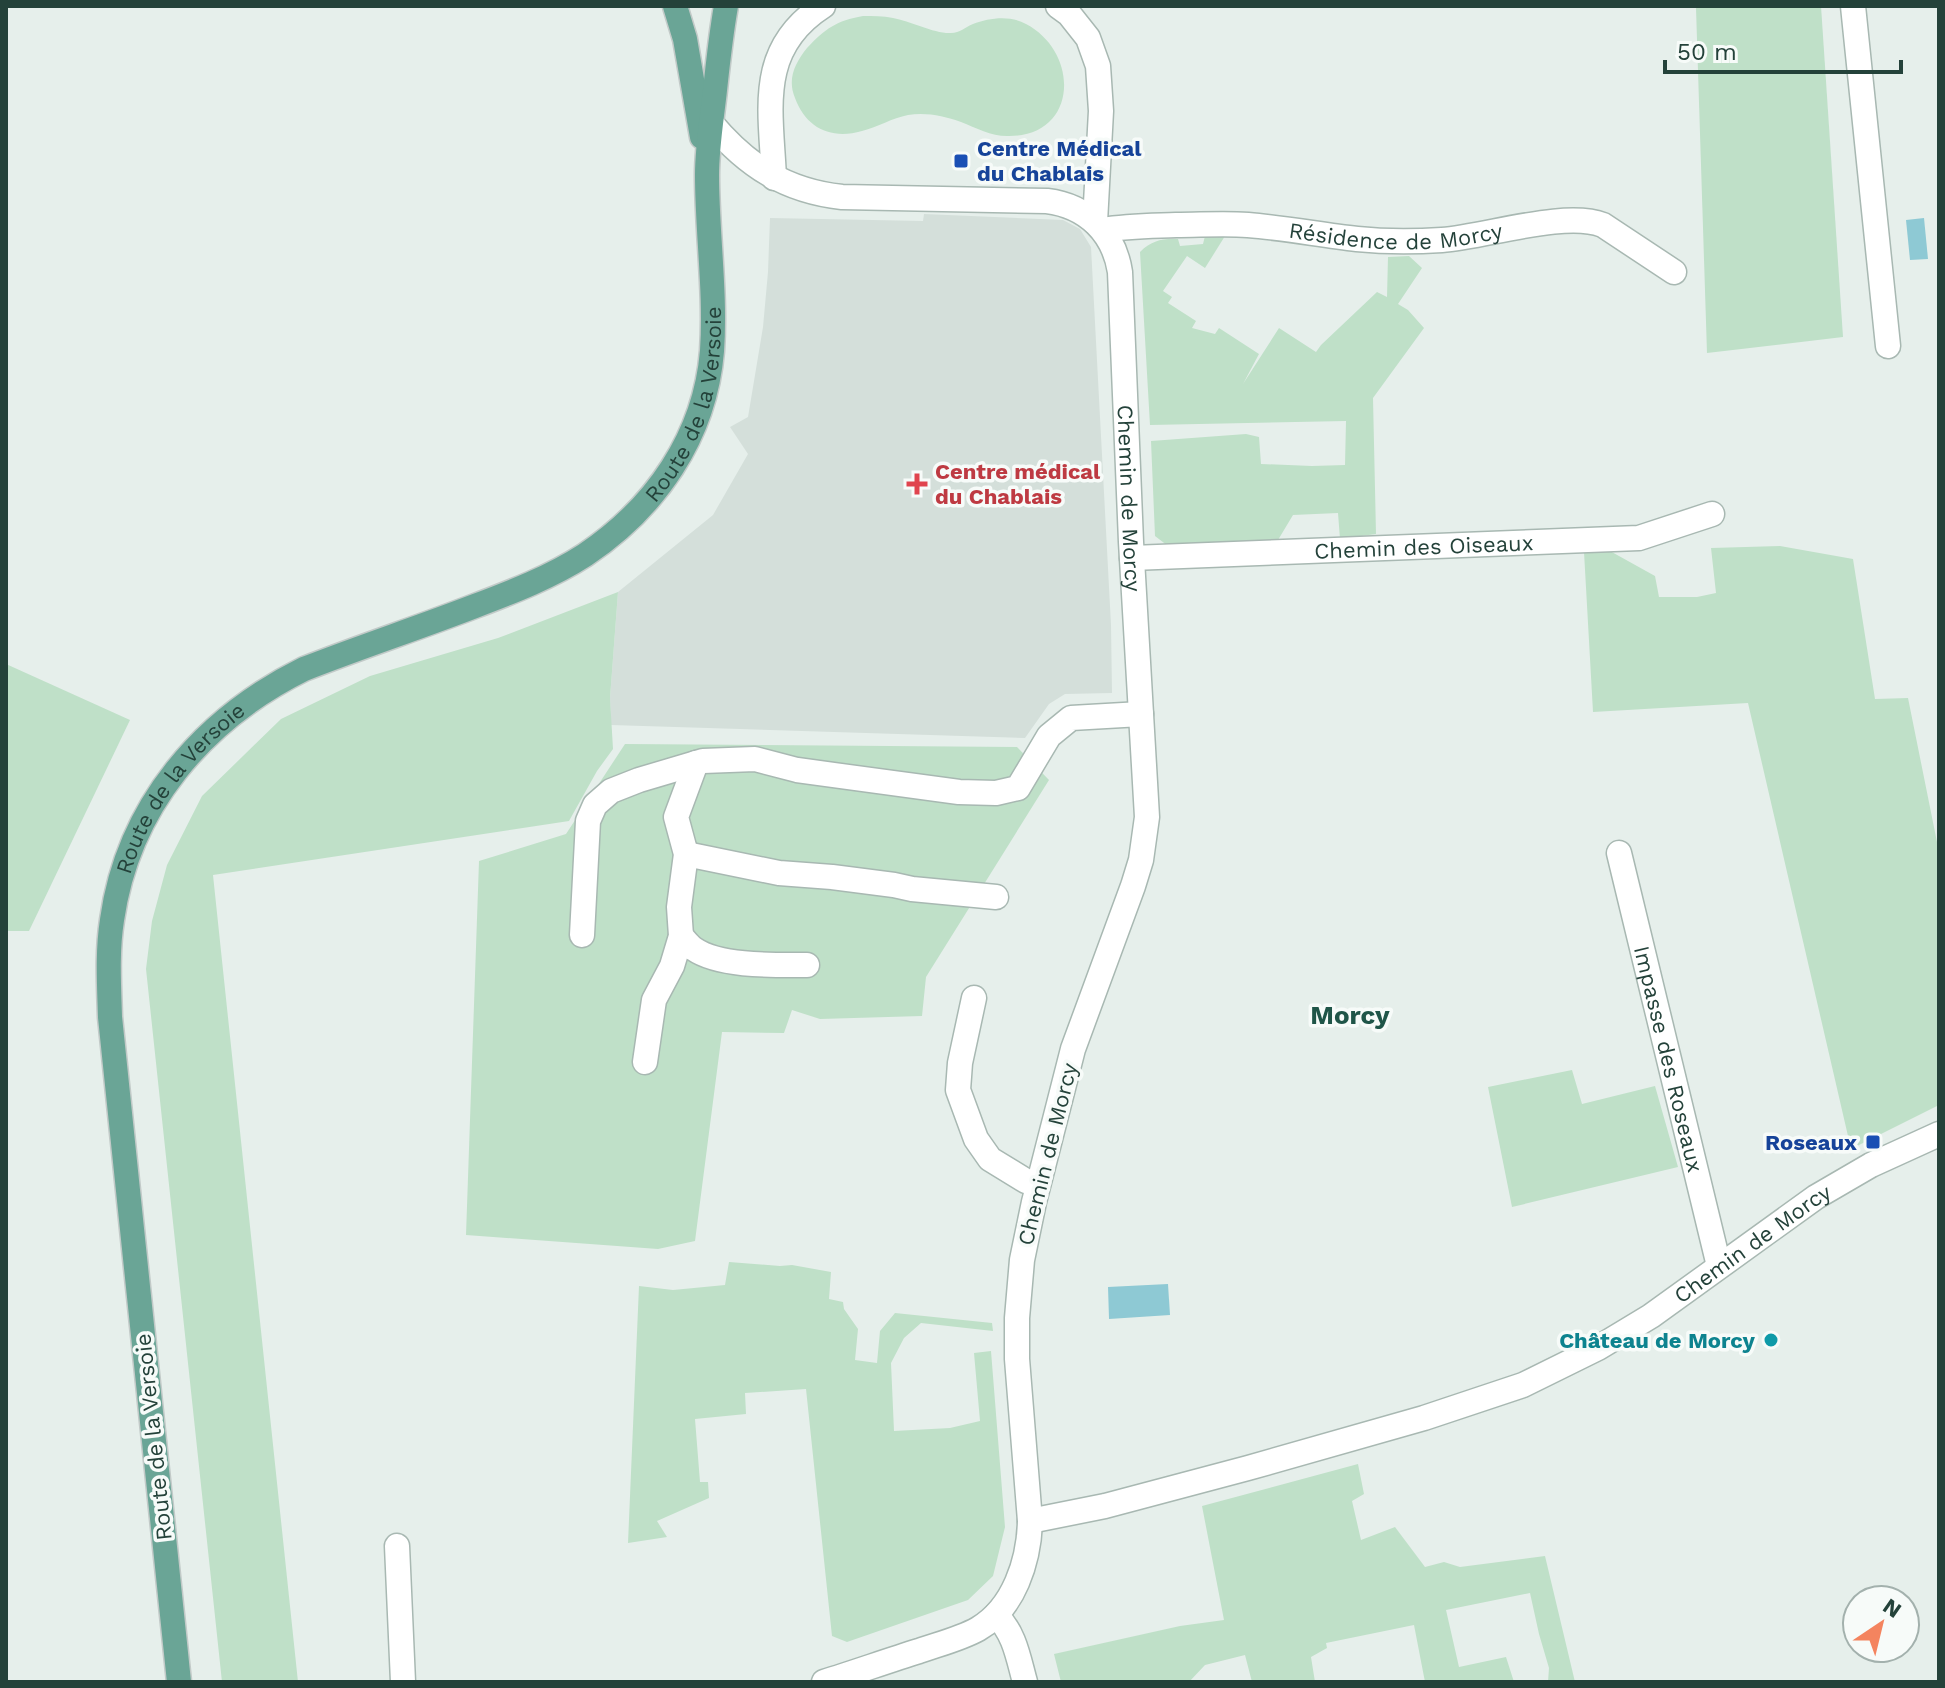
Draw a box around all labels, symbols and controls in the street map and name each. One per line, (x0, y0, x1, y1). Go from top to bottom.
scale bar (1665, 24, 1901, 74)
text: 50 m (1677, 38, 1737, 66)
place label: Centre Médical du Chablais (977, 136, 1142, 186)
marker: Centre Médical du Chablais (952, 152, 970, 170)
street label: Résidence de Morcy (1287, 218, 1505, 254)
street label: Route de la Versoie (640, 306, 726, 507)
street label: Chemin de Morcy (1112, 404, 1146, 593)
place label: Centre médical du Chablais (935, 459, 1101, 509)
marker: Centre médical du Chablais (906, 473, 928, 495)
street label: Chemin des Oiseaux (1314, 530, 1534, 564)
street label: Route de la Versoie (111, 697, 250, 877)
street label: Impasse des Roseaux (1629, 943, 1708, 1175)
district label: Morcy (1310, 1000, 1390, 1030)
street label: Chemin de Morcy (1013, 1060, 1082, 1248)
place label: Roseaux (1765, 1130, 1857, 1155)
marker: Roseaux (1864, 1133, 1882, 1151)
street label: Chemin de Morcy (1669, 1179, 1836, 1308)
place label: Château de Morcy (1559, 1328, 1756, 1353)
marker: Château de Morcy (1762, 1331, 1780, 1349)
street label: Route de la Versoie (130, 1332, 177, 1542)
north arrow (1841, 1584, 1921, 1664)
text: N (1878, 1593, 1906, 1623)

